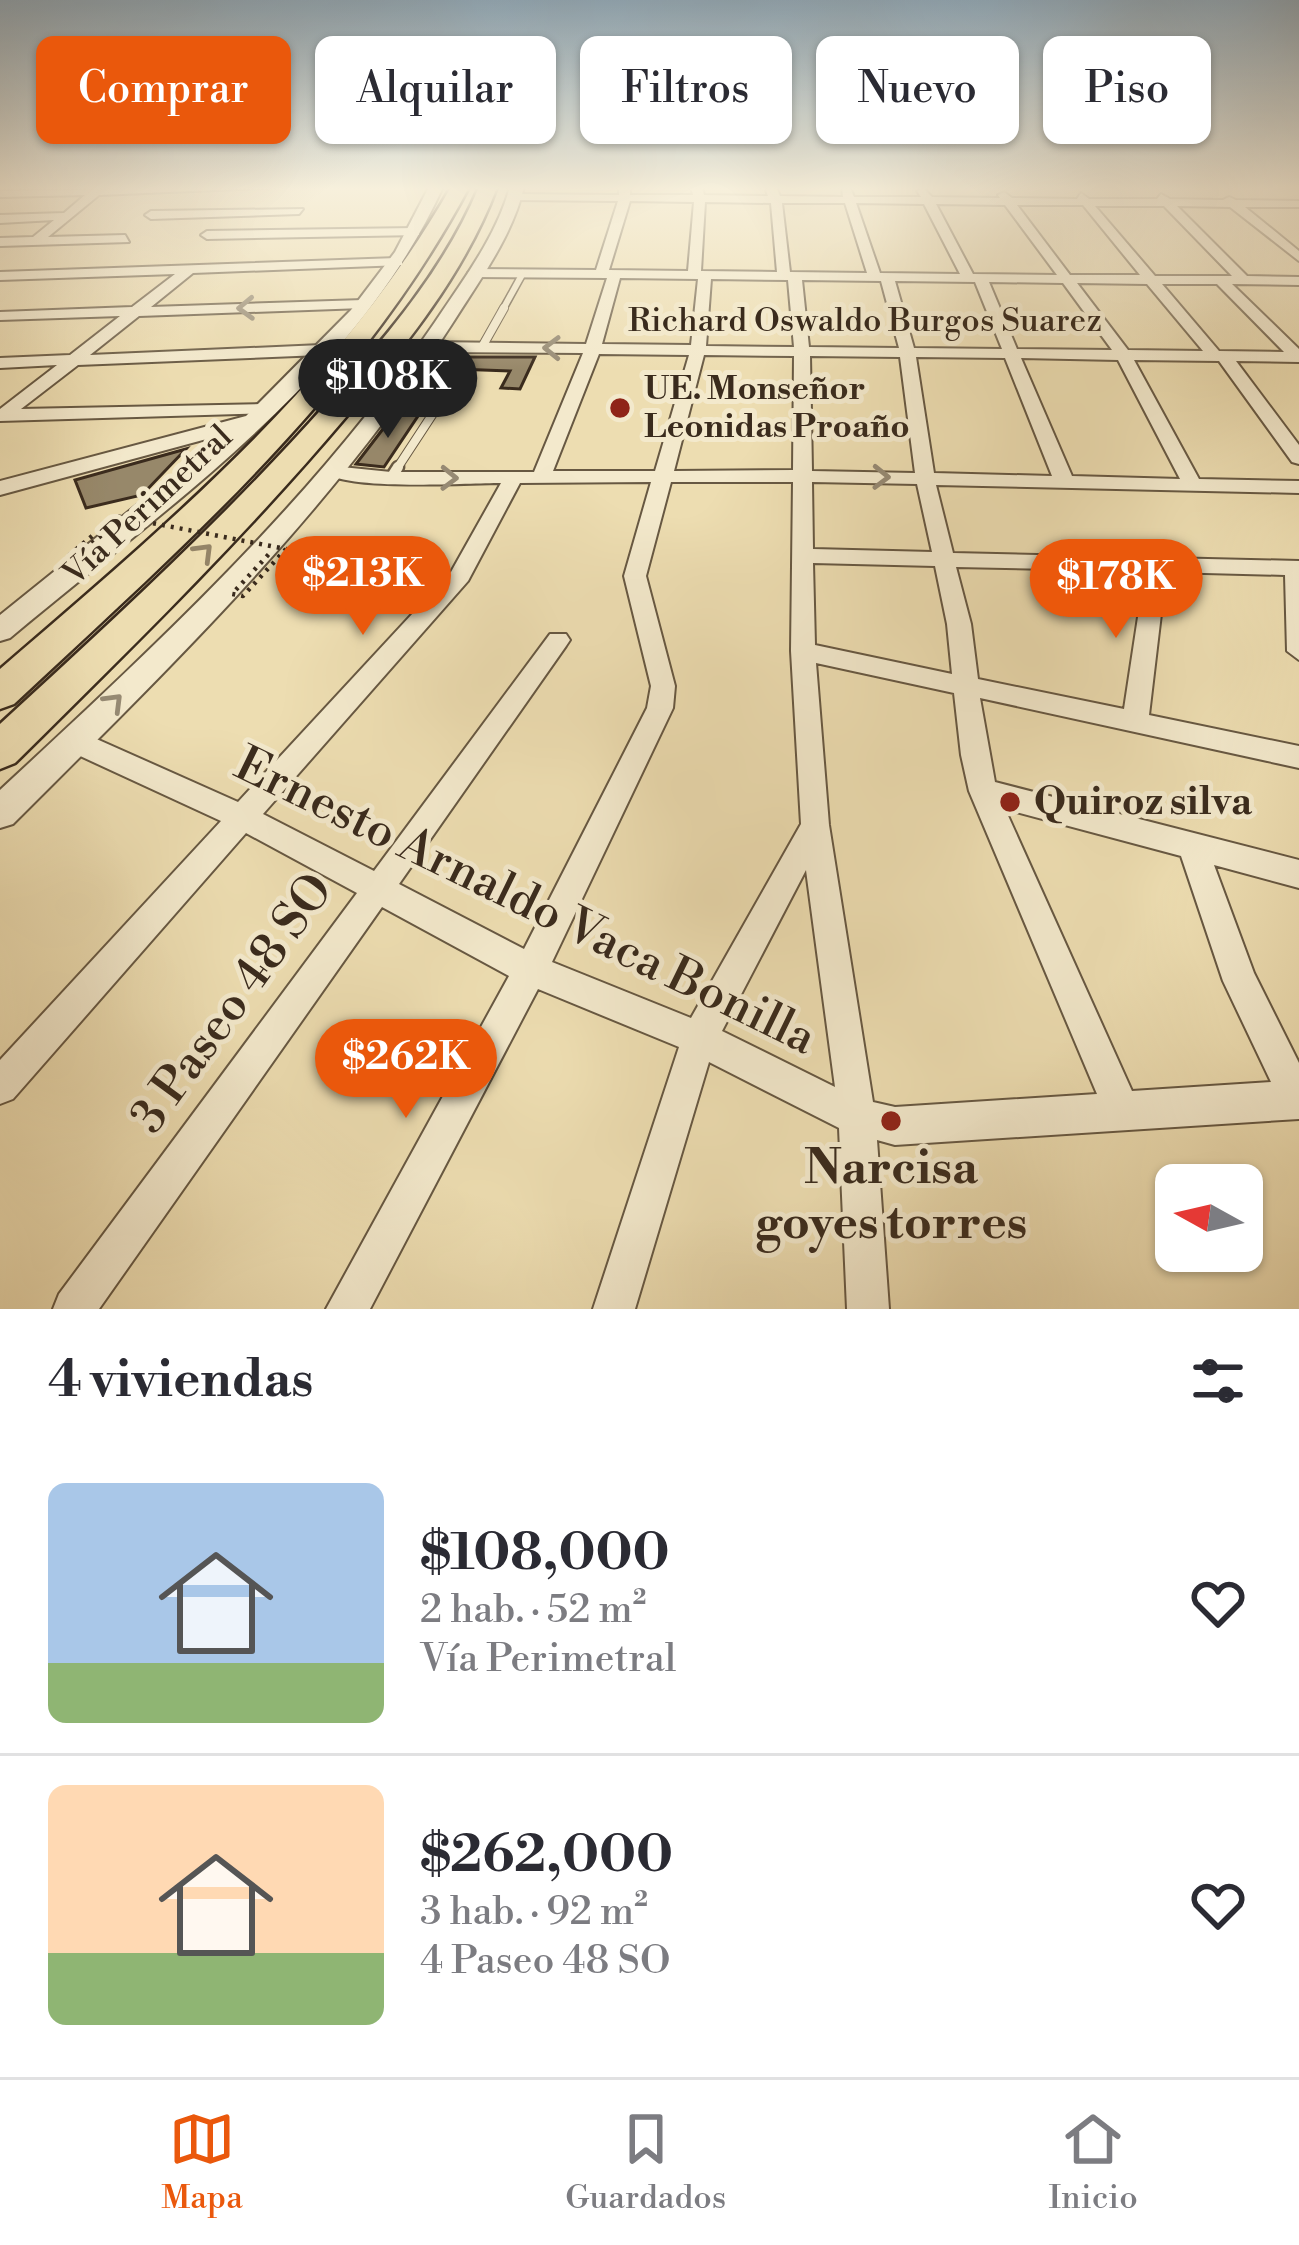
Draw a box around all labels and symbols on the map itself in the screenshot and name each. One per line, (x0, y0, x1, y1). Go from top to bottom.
one-way arrow (236, 295, 255, 321)
street label: Richard Oswaldo Burgos Suarez (628, 301, 1102, 342)
one-way arrow (542, 335, 560, 361)
pin: $108K (304, 339, 472, 441)
place label: UE. Monseñor Leonidas Proaño (644, 369, 910, 448)
marker: UE. Monseñor Leonidas Proaño (607, 395, 633, 421)
street label: Vía Perimetral (54, 417, 241, 596)
one-way arrow (873, 464, 891, 490)
one-way arrow (440, 465, 459, 491)
pin: $213K (279, 536, 447, 638)
pin: $178K (1032, 539, 1200, 641)
one-way arrow (190, 544, 212, 566)
one-way arrow (99, 694, 121, 716)
street label: Ernesto Arnaldo Vaca Bonilla (225, 735, 826, 1069)
place label: Quiroz silva (1034, 778, 1253, 827)
marker: Quiroz silva (997, 789, 1023, 815)
street label: 3 Paseo 48 SO (119, 863, 347, 1145)
pin: $262K (322, 1019, 490, 1121)
marker: Narcisa goyes torres (878, 1108, 904, 1134)
place label: Narcisa goyes torres (755, 1139, 1027, 1254)
north arrow (1155, 1164, 1263, 1272)

